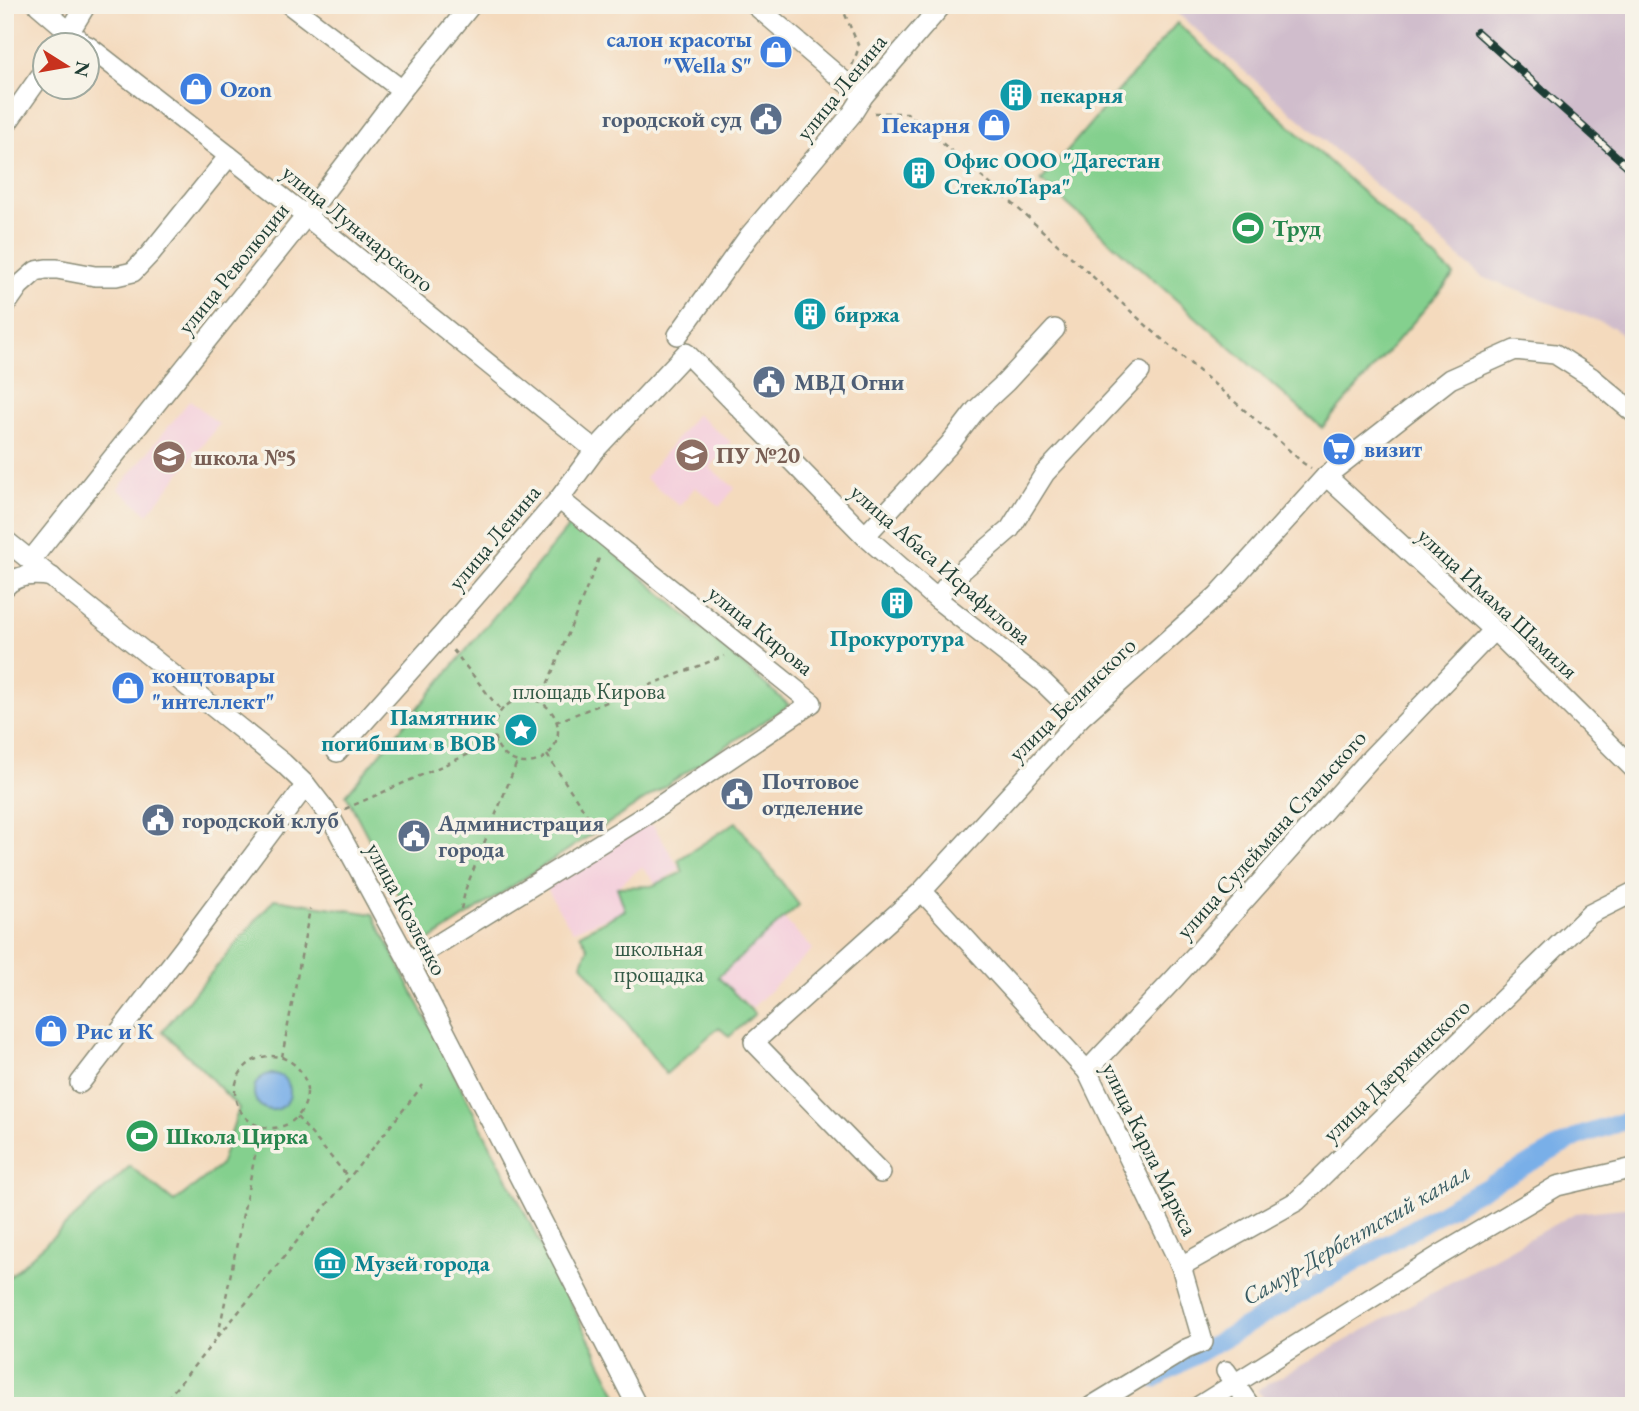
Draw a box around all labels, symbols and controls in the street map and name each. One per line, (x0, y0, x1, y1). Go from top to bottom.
place label: салон красоты "Wella S" (607, 24, 752, 80)
street label: улица Ленина (789, 27, 894, 147)
north arrow (32, 32, 102, 102)
shop icon: салон красоты "Wella S" (757, 33, 795, 71)
text: N (68, 59, 96, 80)
shop icon: Ozon (177, 70, 215, 108)
place label: Ozon (220, 74, 272, 104)
building icon: пекарня (997, 76, 1035, 114)
place label: пекарня (1040, 80, 1123, 110)
public building icon: городской суд (747, 100, 785, 138)
place label: городской суд (602, 104, 742, 134)
shop icon: Пекарня (975, 106, 1013, 144)
place label: Пекарня (882, 110, 970, 140)
place label: Офис ООО "Дагестан СтеклоТара" (944, 145, 1160, 201)
building icon: Офис ООО "Дагестан СтеклоТара" (900, 154, 938, 192)
street label: улица Луначарского (276, 157, 440, 299)
street label: улица Революции (170, 196, 296, 340)
sports icon: Труд (1229, 209, 1267, 247)
place label: Труд (1272, 213, 1321, 243)
building icon: биржа (791, 295, 829, 333)
place label: биржа (834, 299, 900, 329)
public building icon: МВД Огни (750, 363, 788, 401)
place label: МВД Огни (794, 367, 905, 397)
supermarket icon: визит (1320, 430, 1358, 468)
place label: визит (1364, 434, 1423, 464)
school or university icon: ПУ №20 (673, 436, 711, 474)
school or university icon: школа №5 (150, 438, 188, 476)
place label: ПУ №20 (716, 440, 800, 470)
place label: школа №5 (194, 442, 297, 472)
street label: улица Ленина (441, 477, 547, 596)
street label: улица Абаса Исрафилова (844, 477, 1039, 652)
street label: улица Имама Шамиля (1411, 521, 1585, 685)
street label: улица Кирова (702, 578, 821, 682)
building icon: Прокуротура (878, 584, 916, 622)
place label: Прокуротура (830, 623, 965, 653)
street label: улица Белинского (1002, 630, 1142, 768)
place label: концтовары "интеллект" (152, 660, 275, 716)
shop icon: концтовары "интеллект" (109, 669, 147, 707)
park label: площадь Кирова (512, 676, 666, 706)
place label: Памятник погибшим в ВОВ (321, 702, 496, 758)
place icon: Памятник погибшим в ВОВ (502, 711, 540, 749)
street label: улица Сулеймана Стальского (1169, 723, 1373, 945)
place label: Почтовое отделение (762, 766, 863, 822)
public building icon: Почтовое отделение (718, 775, 756, 813)
public building icon: городской клуб (139, 801, 177, 839)
place label: городской клуб (182, 805, 339, 835)
place label: Администрация города (437, 808, 604, 864)
public building icon: Администрация города (395, 817, 433, 855)
street label: улица Козленко (359, 837, 455, 981)
park label: школьная прощадка (614, 933, 705, 989)
street label: улица Дзержинского (1316, 992, 1476, 1148)
shop icon: Рис и К (32, 1012, 70, 1050)
place label: Рис и К (76, 1016, 154, 1046)
street label: улица Карла Маркса (1095, 1057, 1205, 1241)
sports icon: Школа Цирка (123, 1117, 161, 1155)
place label: Школа Цирка (166, 1121, 309, 1151)
water label: Самур-Дербентский канал (1236, 1156, 1476, 1312)
museum icon: Музей города (311, 1244, 349, 1282)
place label: Музей города (354, 1248, 491, 1278)

